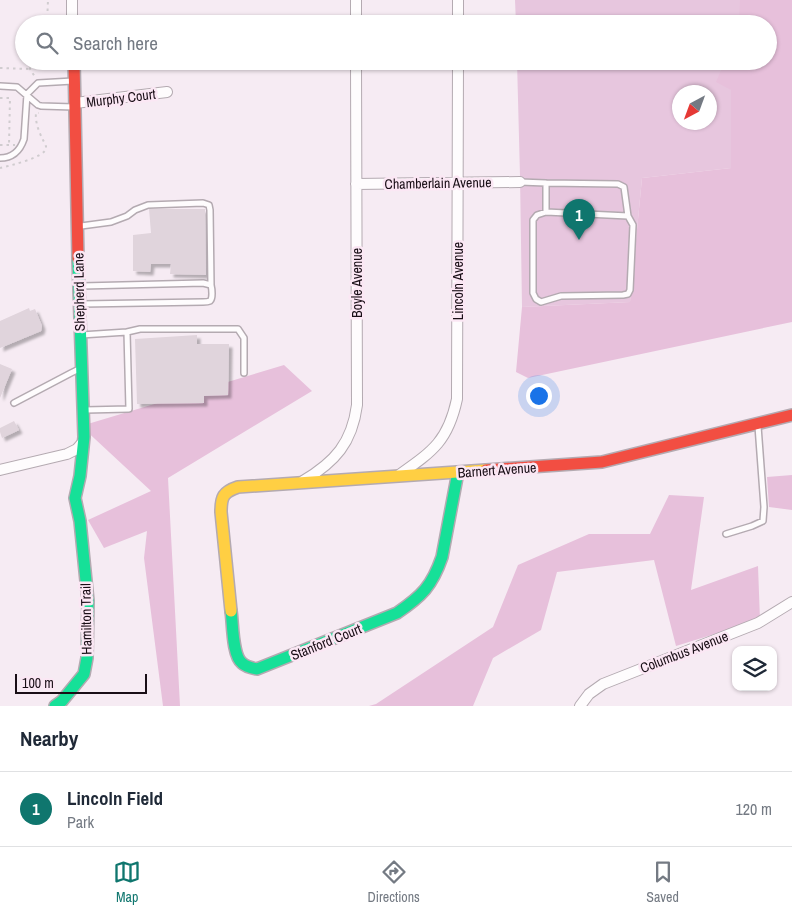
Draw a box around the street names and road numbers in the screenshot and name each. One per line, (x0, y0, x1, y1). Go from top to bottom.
street label: Murphy Court (85, 85, 157, 111)
street label: Chamberlain Avenue (384, 173, 492, 193)
street label: Lincoln Avenue (449, 242, 467, 320)
street label: Boyle Avenue (348, 248, 366, 318)
street label: Shepherd Lane (69, 253, 89, 331)
street label: Barnert Avenue (457, 458, 537, 482)
street label: Hamilton Trail (76, 583, 96, 655)
street label: Stanford Court (288, 620, 364, 664)
street label: Columbus Avenue (637, 627, 731, 677)

